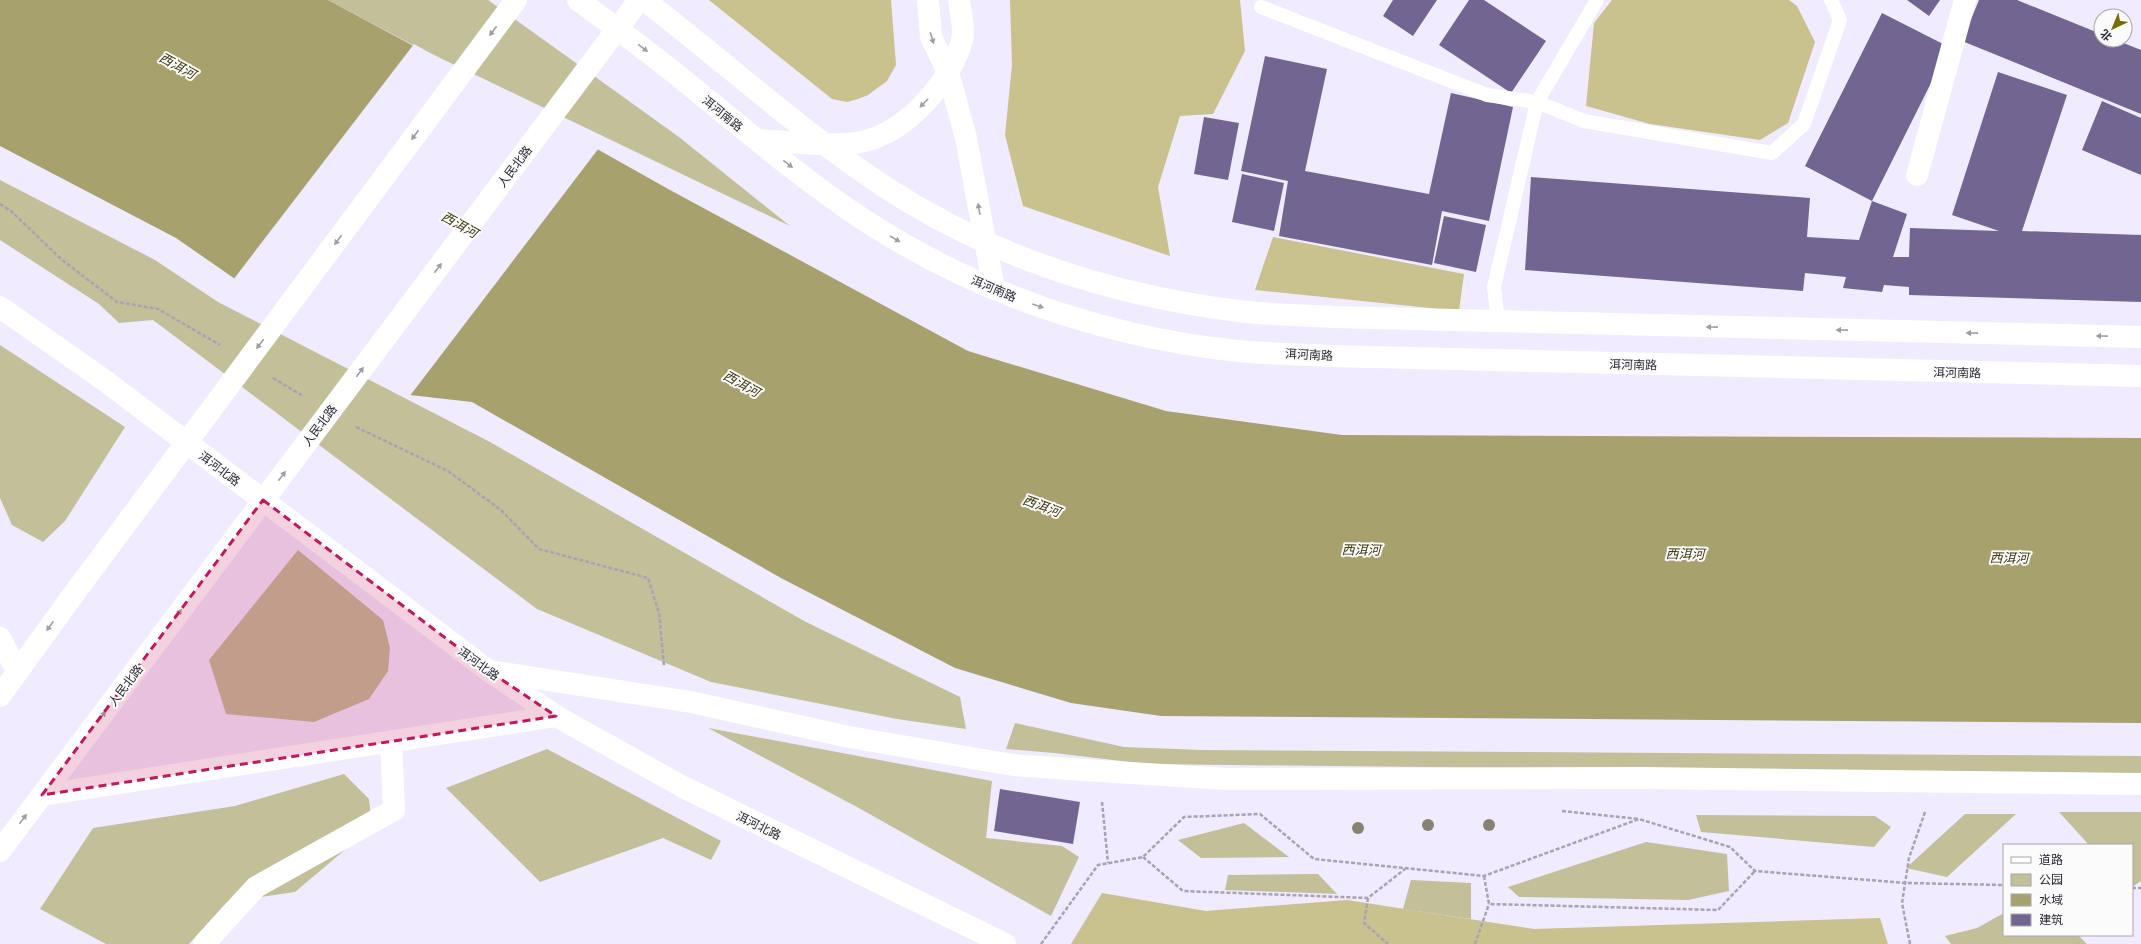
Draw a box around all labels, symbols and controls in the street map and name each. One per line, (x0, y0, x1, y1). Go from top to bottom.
north arrow (2093, 8, 2133, 48)
one-way arrow (489, 26, 497, 37)
text: 北 (2096, 26, 2115, 45)
one-way arrow (929, 32, 935, 44)
one-way arrow (638, 44, 648, 52)
water label: 西洱河 (156, 47, 202, 84)
street label: 洱河南路 (699, 91, 747, 135)
one-way arrow (919, 98, 928, 108)
one-way arrow (411, 130, 419, 141)
street label: 人民北路 (492, 141, 536, 191)
one-way arrow (783, 160, 794, 169)
one-way arrow (976, 203, 982, 215)
water label: 西洱河 (438, 206, 484, 243)
one-way arrow (333, 234, 342, 245)
one-way arrow (889, 235, 901, 242)
one-way arrow (433, 263, 441, 273)
street label: 洱河南路 (968, 270, 1020, 306)
one-way arrow (1032, 303, 1044, 309)
one-way arrow (1705, 324, 1718, 330)
one-way arrow (1835, 327, 1848, 333)
one-way arrow (1965, 330, 1978, 336)
one-way arrow (2096, 333, 2108, 340)
one-way arrow (256, 339, 264, 349)
street label: 洱河南路 (1285, 344, 1333, 364)
street label: 洱河南路 (1609, 355, 1657, 373)
street label: 洱河南路 (1933, 363, 1981, 381)
water label: 西洱河 (720, 365, 766, 402)
one-way arrow (355, 367, 363, 377)
street label: 人民北路 (297, 400, 341, 450)
street label: 洱河北路 (195, 446, 245, 490)
one-way arrow (277, 471, 285, 481)
water label: 西洱河 (1020, 489, 1066, 522)
water label: 西洱河 (1341, 539, 1384, 559)
water label: 西洱河 (1665, 543, 1708, 563)
water label: 西洱河 (1989, 547, 2032, 567)
one-way arrow (174, 608, 183, 619)
one-way arrow (46, 621, 54, 632)
street label: 洱河北路 (454, 642, 504, 684)
street label: 人民北路 (103, 660, 147, 710)
one-way arrow (97, 710, 106, 721)
street label: 洱河北路 (733, 806, 785, 844)
one-way arrow (19, 814, 28, 825)
legend (2003, 844, 2133, 936)
text: 道路 (2039, 850, 2063, 868)
text: 公园 (2039, 870, 2063, 888)
text: 水域 (2039, 890, 2063, 908)
text: 建筑 (2039, 910, 2063, 928)

